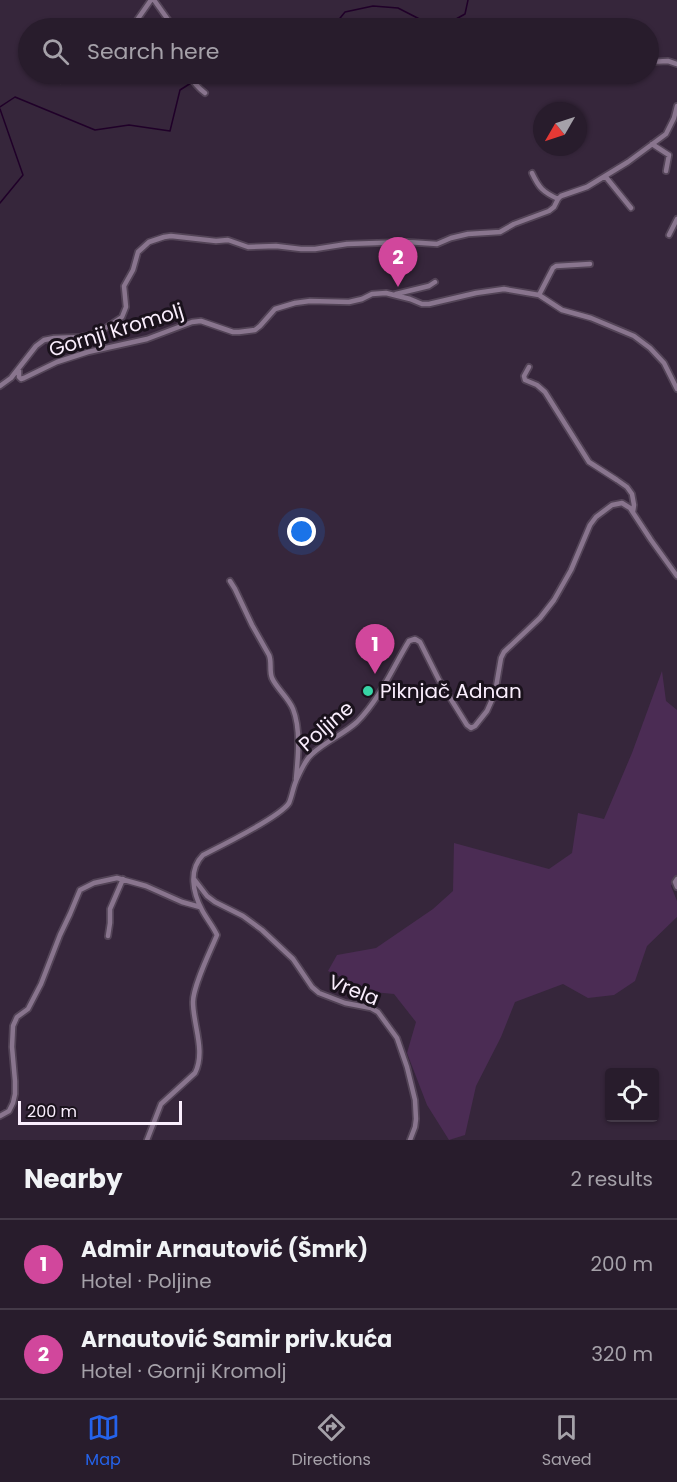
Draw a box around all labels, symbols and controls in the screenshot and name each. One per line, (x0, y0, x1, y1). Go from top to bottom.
search box (18, 18, 659, 84)
icon: search (39, 35, 72, 68)
text: Search here (87, 36, 220, 67)
north arrow (533, 102, 587, 156)
pin: 2 (378, 238, 418, 287)
street label: Gornji Kromolj (45, 296, 187, 364)
your location (287, 517, 316, 546)
pin: 1 (356, 624, 394, 674)
place label: Piknjač Adnan (380, 677, 522, 705)
marker: Piknjač Adnan (361, 684, 375, 698)
street label: Poljine (293, 694, 359, 758)
street label: Vrela (325, 968, 383, 1012)
map controls (605, 1068, 659, 1122)
button: locate (605, 1068, 659, 1122)
scale bar (18, 1098, 182, 1126)
text: 200 m (27, 1100, 77, 1123)
text: Nearby (24, 1161, 122, 1197)
text: 2 results (570, 1165, 653, 1193)
text: Admir Arnautović (Šmrk) (81, 1234, 368, 1265)
text: 1 (40, 1250, 47, 1278)
text: 200 m (590, 1250, 653, 1278)
text: Hotel · Poljine (81, 1267, 212, 1295)
text: Arnautović Samir priv.kuća (81, 1324, 392, 1355)
text: 2 (38, 1340, 49, 1368)
text: 320 m (591, 1340, 653, 1368)
text: Hotel · Gornji Kromolj (81, 1357, 287, 1385)
tab: Map (85, 1411, 121, 1472)
tab: Directions (292, 1411, 371, 1472)
tab: Saved (542, 1411, 592, 1472)

